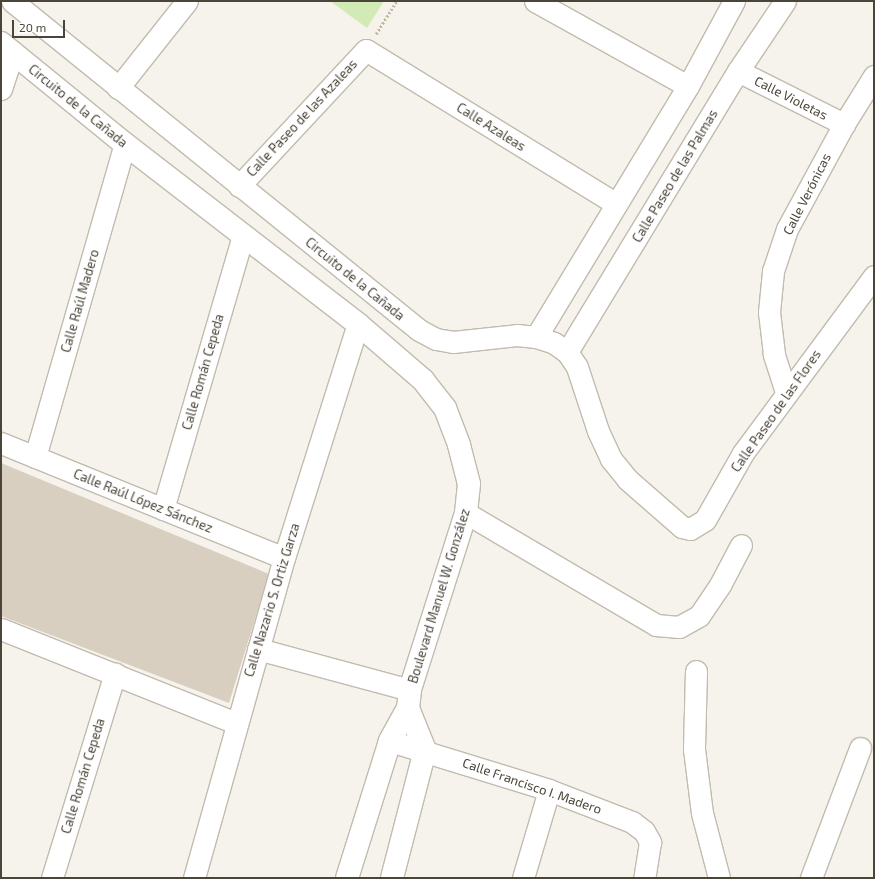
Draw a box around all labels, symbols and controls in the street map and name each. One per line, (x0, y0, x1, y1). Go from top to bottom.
scale bar (14, 12, 67, 38)
text: 20 m (19, 20, 46, 34)
street label: Calle Paseo de las Azaleas (243, 56, 361, 180)
street label: Circuito de la Cañada (25, 61, 131, 151)
street label: Calle Violetas (752, 73, 830, 123)
street label: Calle Azaleas (454, 100, 528, 154)
street label: Calle Paseo de las Palmas (629, 107, 721, 245)
street label: Calle Verónicas (780, 150, 834, 238)
street label: Circuito de la Cañada (302, 234, 408, 324)
street label: Calle Raúl Madero (58, 247, 102, 355)
street label: Calle Román Cepeda (179, 312, 227, 432)
street label: Calle Paseo de las Flores (728, 347, 824, 475)
street label: Calle Raúl López Sánchez (71, 466, 215, 536)
street label: Boulevard Manuel W. González (405, 506, 473, 686)
street label: Calle Nazario S. Ortiz Garza (241, 521, 303, 679)
street label: Calle Román Cepeda (58, 716, 108, 836)
street label: Calle Francisco I. Madero (460, 755, 604, 817)

